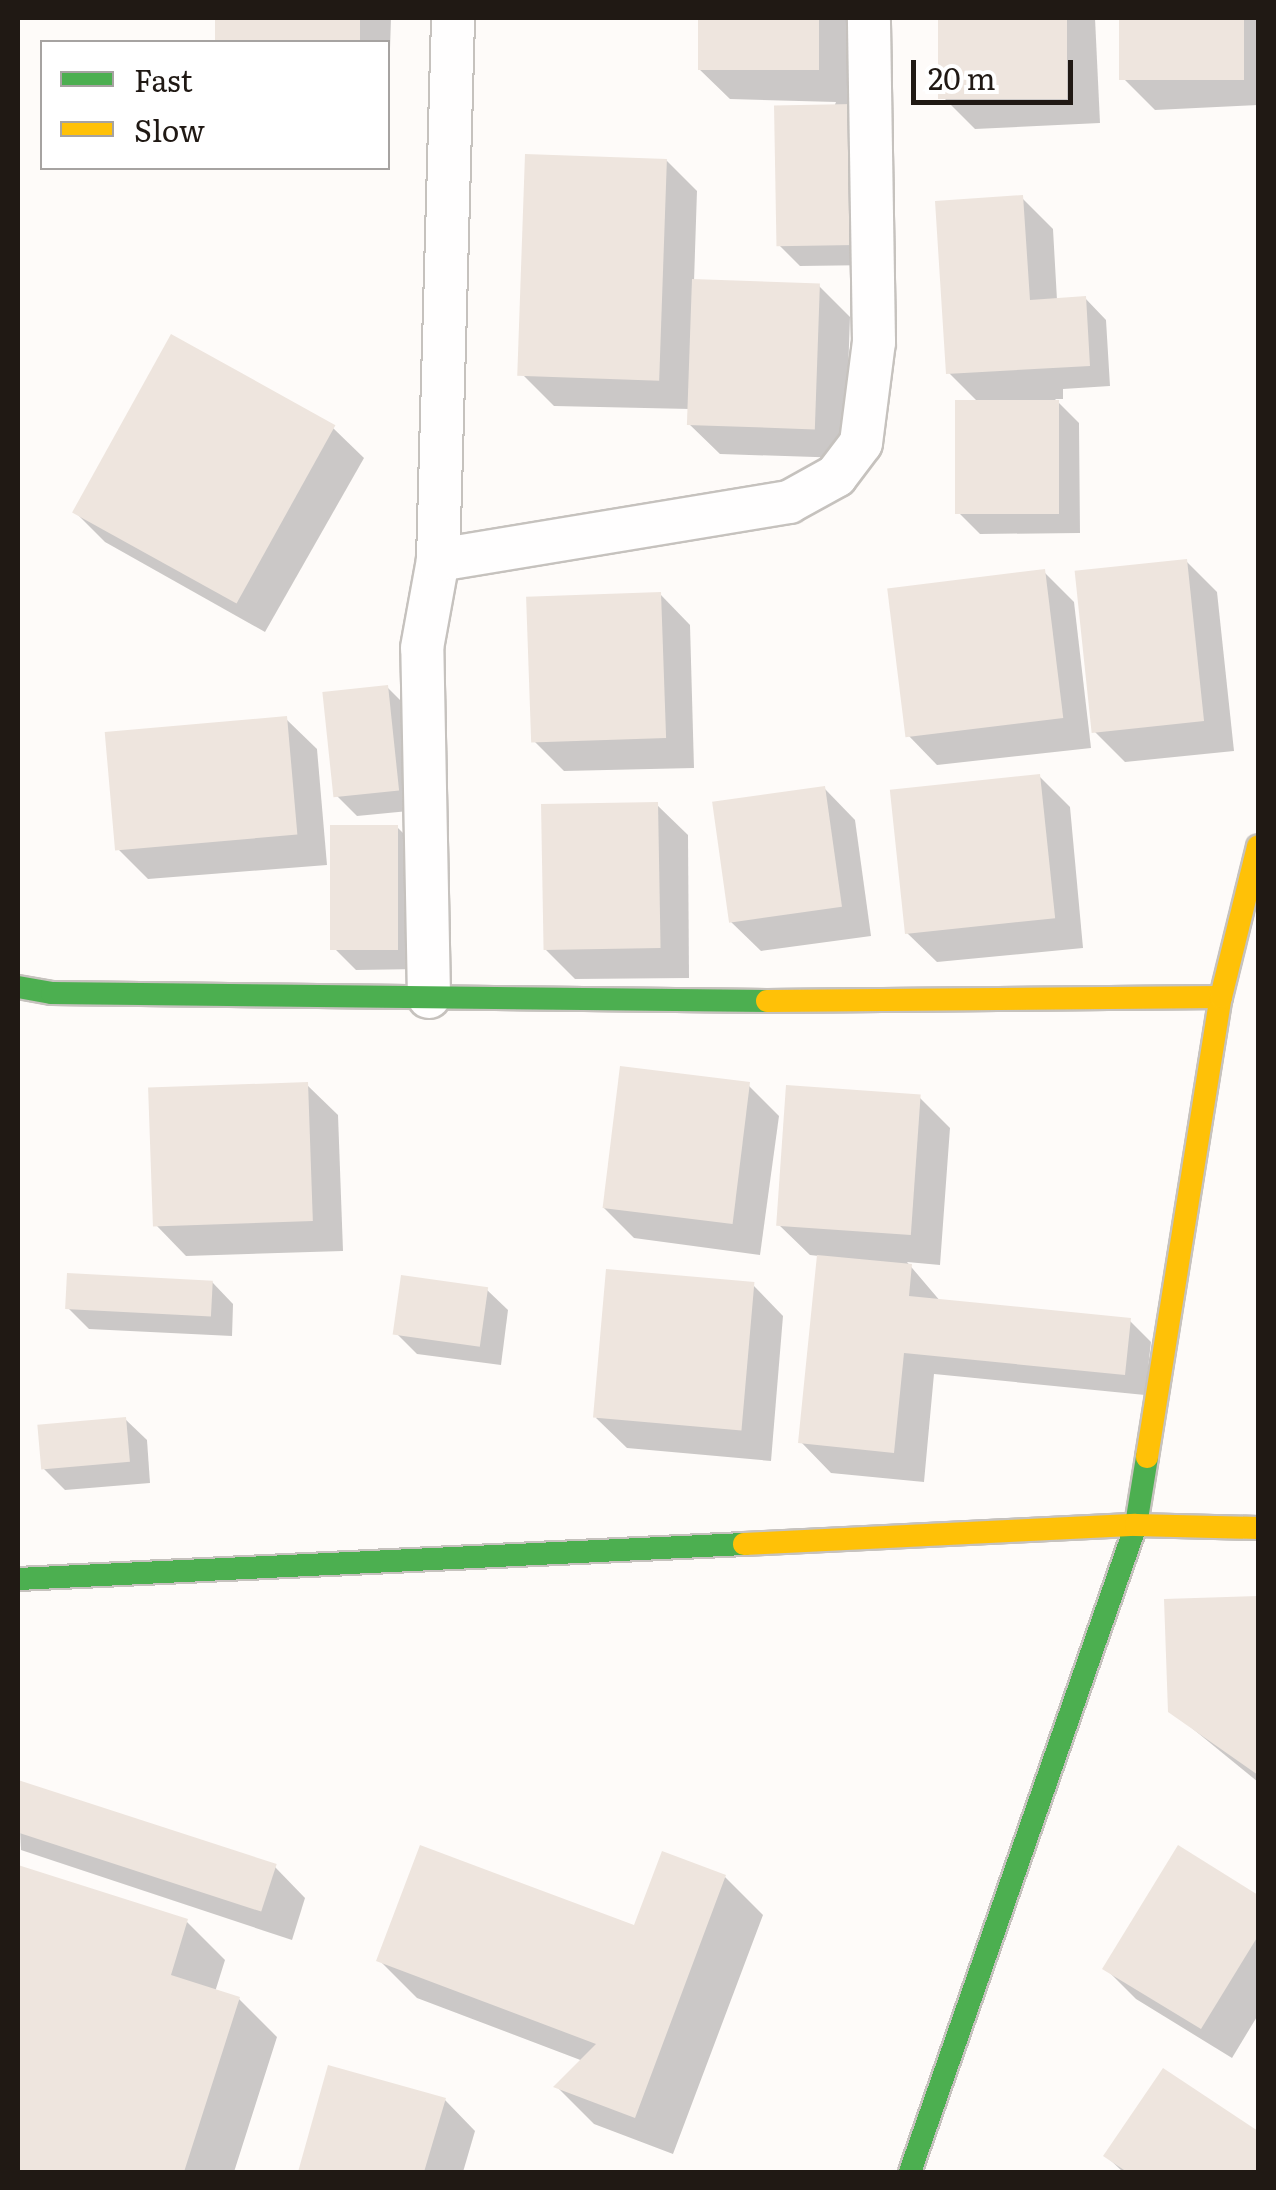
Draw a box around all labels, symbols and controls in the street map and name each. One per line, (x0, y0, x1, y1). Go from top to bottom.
legend (40, 40, 390, 170)
scale bar (916, 40, 1078, 102)
text: 20 m (928, 55, 996, 99)
text: Fast (134, 57, 193, 101)
text: Slow (134, 107, 205, 151)

